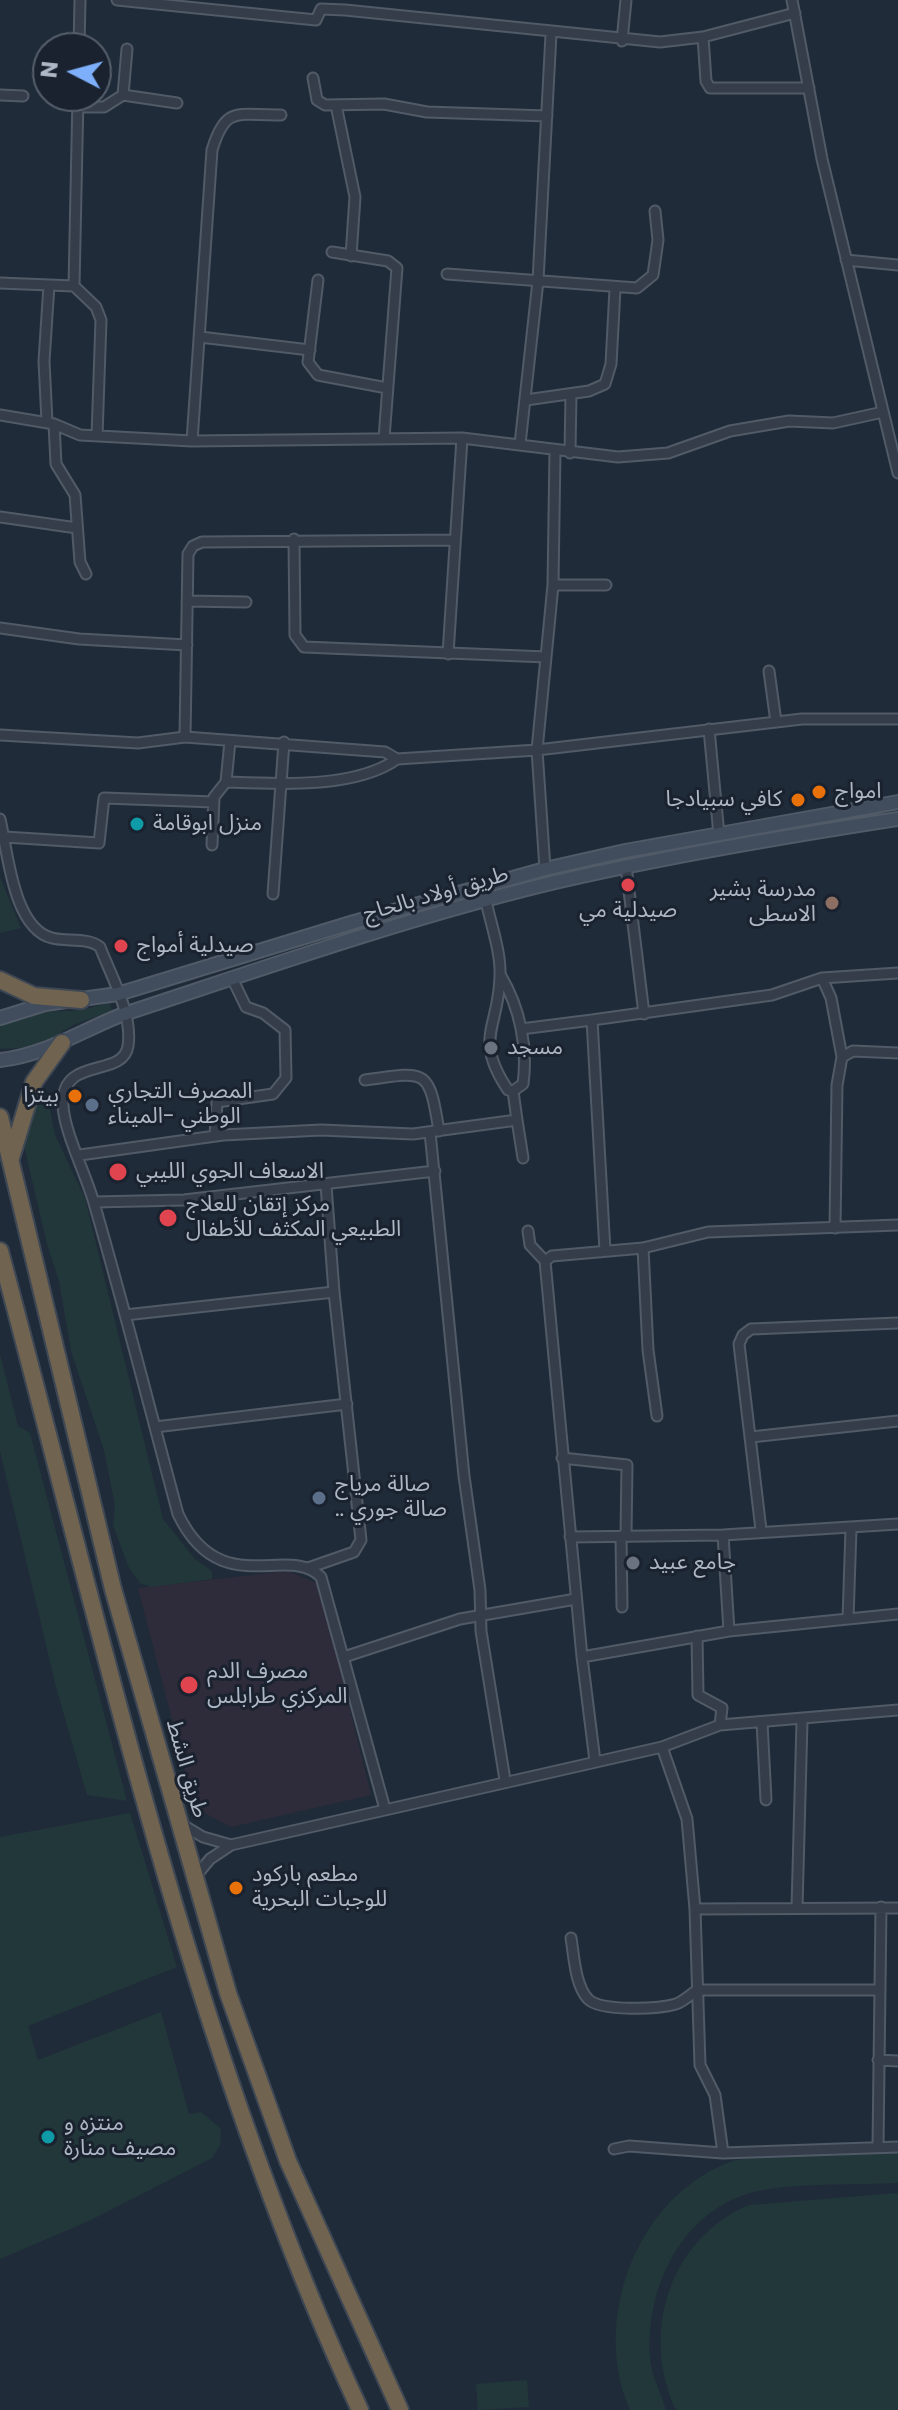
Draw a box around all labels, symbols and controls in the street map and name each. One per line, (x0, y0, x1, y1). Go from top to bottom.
north arrow (32, 32, 112, 112)
text: N (33, 60, 66, 80)
place label: امواج (835, 779, 881, 805)
marker: امواج (810, 783, 828, 801)
place label: كافي سبيادجا (665, 787, 782, 813)
marker: كافي سبيادجا (789, 791, 807, 809)
place label: منزل ابوقامة (153, 811, 262, 837)
marker: منزل ابوقامة (128, 815, 146, 833)
street label: طريق أولاد بالحاج (360, 862, 512, 928)
marker: صيدلية مي (619, 876, 637, 894)
place label: مدرسة بشير الاسطى (710, 877, 816, 928)
marker: مدرسة بشير الاسطى (823, 894, 841, 912)
place label: صيدلية مي (579, 898, 677, 924)
place label: صيدلية أمواج (137, 933, 254, 959)
marker: صيدلية أمواج (112, 937, 130, 955)
place label: مسجد (507, 1035, 563, 1061)
marker: مسجد (482, 1039, 500, 1057)
place label: المصرف التجاري الوطني -الميناء (108, 1079, 252, 1130)
place label: بيتزا (23, 1083, 59, 1109)
marker: بيتزا (66, 1087, 84, 1105)
marker: المصرف التجاري الوطني -الميناء (83, 1096, 101, 1114)
place label: الاسعاف الجوي الليبي (136, 1159, 324, 1185)
marker: الاسعاف الجوي الليبي (107, 1161, 129, 1183)
place label: مركز إتقان للعلاج الطبيعي المكثف للأطفال (186, 1192, 401, 1244)
marker: مركز إتقان للعلاج الطبيعي المكثف للأطفال (157, 1207, 179, 1229)
place label: صالة مرياج .. صالة جوري (335, 1472, 447, 1524)
marker: صالة مرياج .. صالة جوري (310, 1489, 328, 1507)
place label: جامع عبيد (649, 1550, 736, 1576)
marker: جامع عبيد (624, 1554, 642, 1572)
place label: مصرف الدم المركزي طرابلس (207, 1659, 348, 1710)
marker: مصرف الدم المركزي طرابلس (178, 1674, 200, 1696)
street label: طريق الشط (159, 1717, 213, 1821)
place label: مطعم باركود للوجبات البحرية (252, 1862, 387, 1914)
marker: مطعم باركود للوجبات البحرية (227, 1879, 245, 1897)
place label: منتزه و مصيف منارة (64, 2111, 176, 2162)
marker: منتزه و مصيف منارة (39, 2128, 57, 2146)

